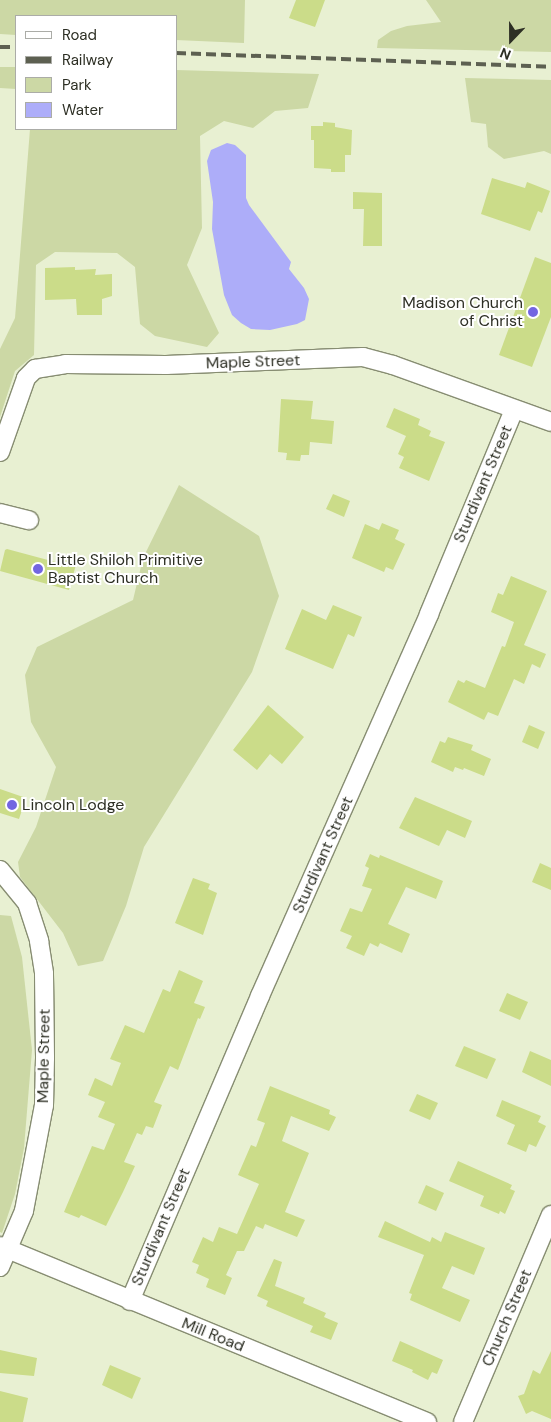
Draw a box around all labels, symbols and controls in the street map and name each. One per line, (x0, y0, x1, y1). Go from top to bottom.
legend (15, 15, 178, 130)
north arrow (486, 15, 536, 65)
text: Road (62, 25, 97, 45)
text: N (497, 44, 513, 64)
text: Railway (62, 50, 113, 70)
text: Park (62, 75, 92, 95)
text: Water (62, 100, 103, 120)
place label: Madison Church of Christ (402, 293, 523, 331)
marker: Madison Church of Christ (527, 306, 539, 318)
street label: Maple Street (205, 351, 301, 373)
street label: Sturdivant Street (450, 422, 516, 546)
place label: Little Shiloh Primitive Baptist Church (48, 550, 203, 588)
marker: Little Shiloh Primitive Baptist Church (32, 563, 44, 575)
street label: Sturdivant Street (289, 794, 357, 916)
place label: Lincoln Lodge (22, 795, 124, 815)
marker: Lincoln Lodge (6, 799, 18, 811)
street label: Maple Street (34, 1009, 54, 1103)
street label: Sturdivant Street (128, 1165, 194, 1289)
street label: Church Street (478, 1267, 536, 1369)
street label: Mill Road (179, 1314, 247, 1356)

